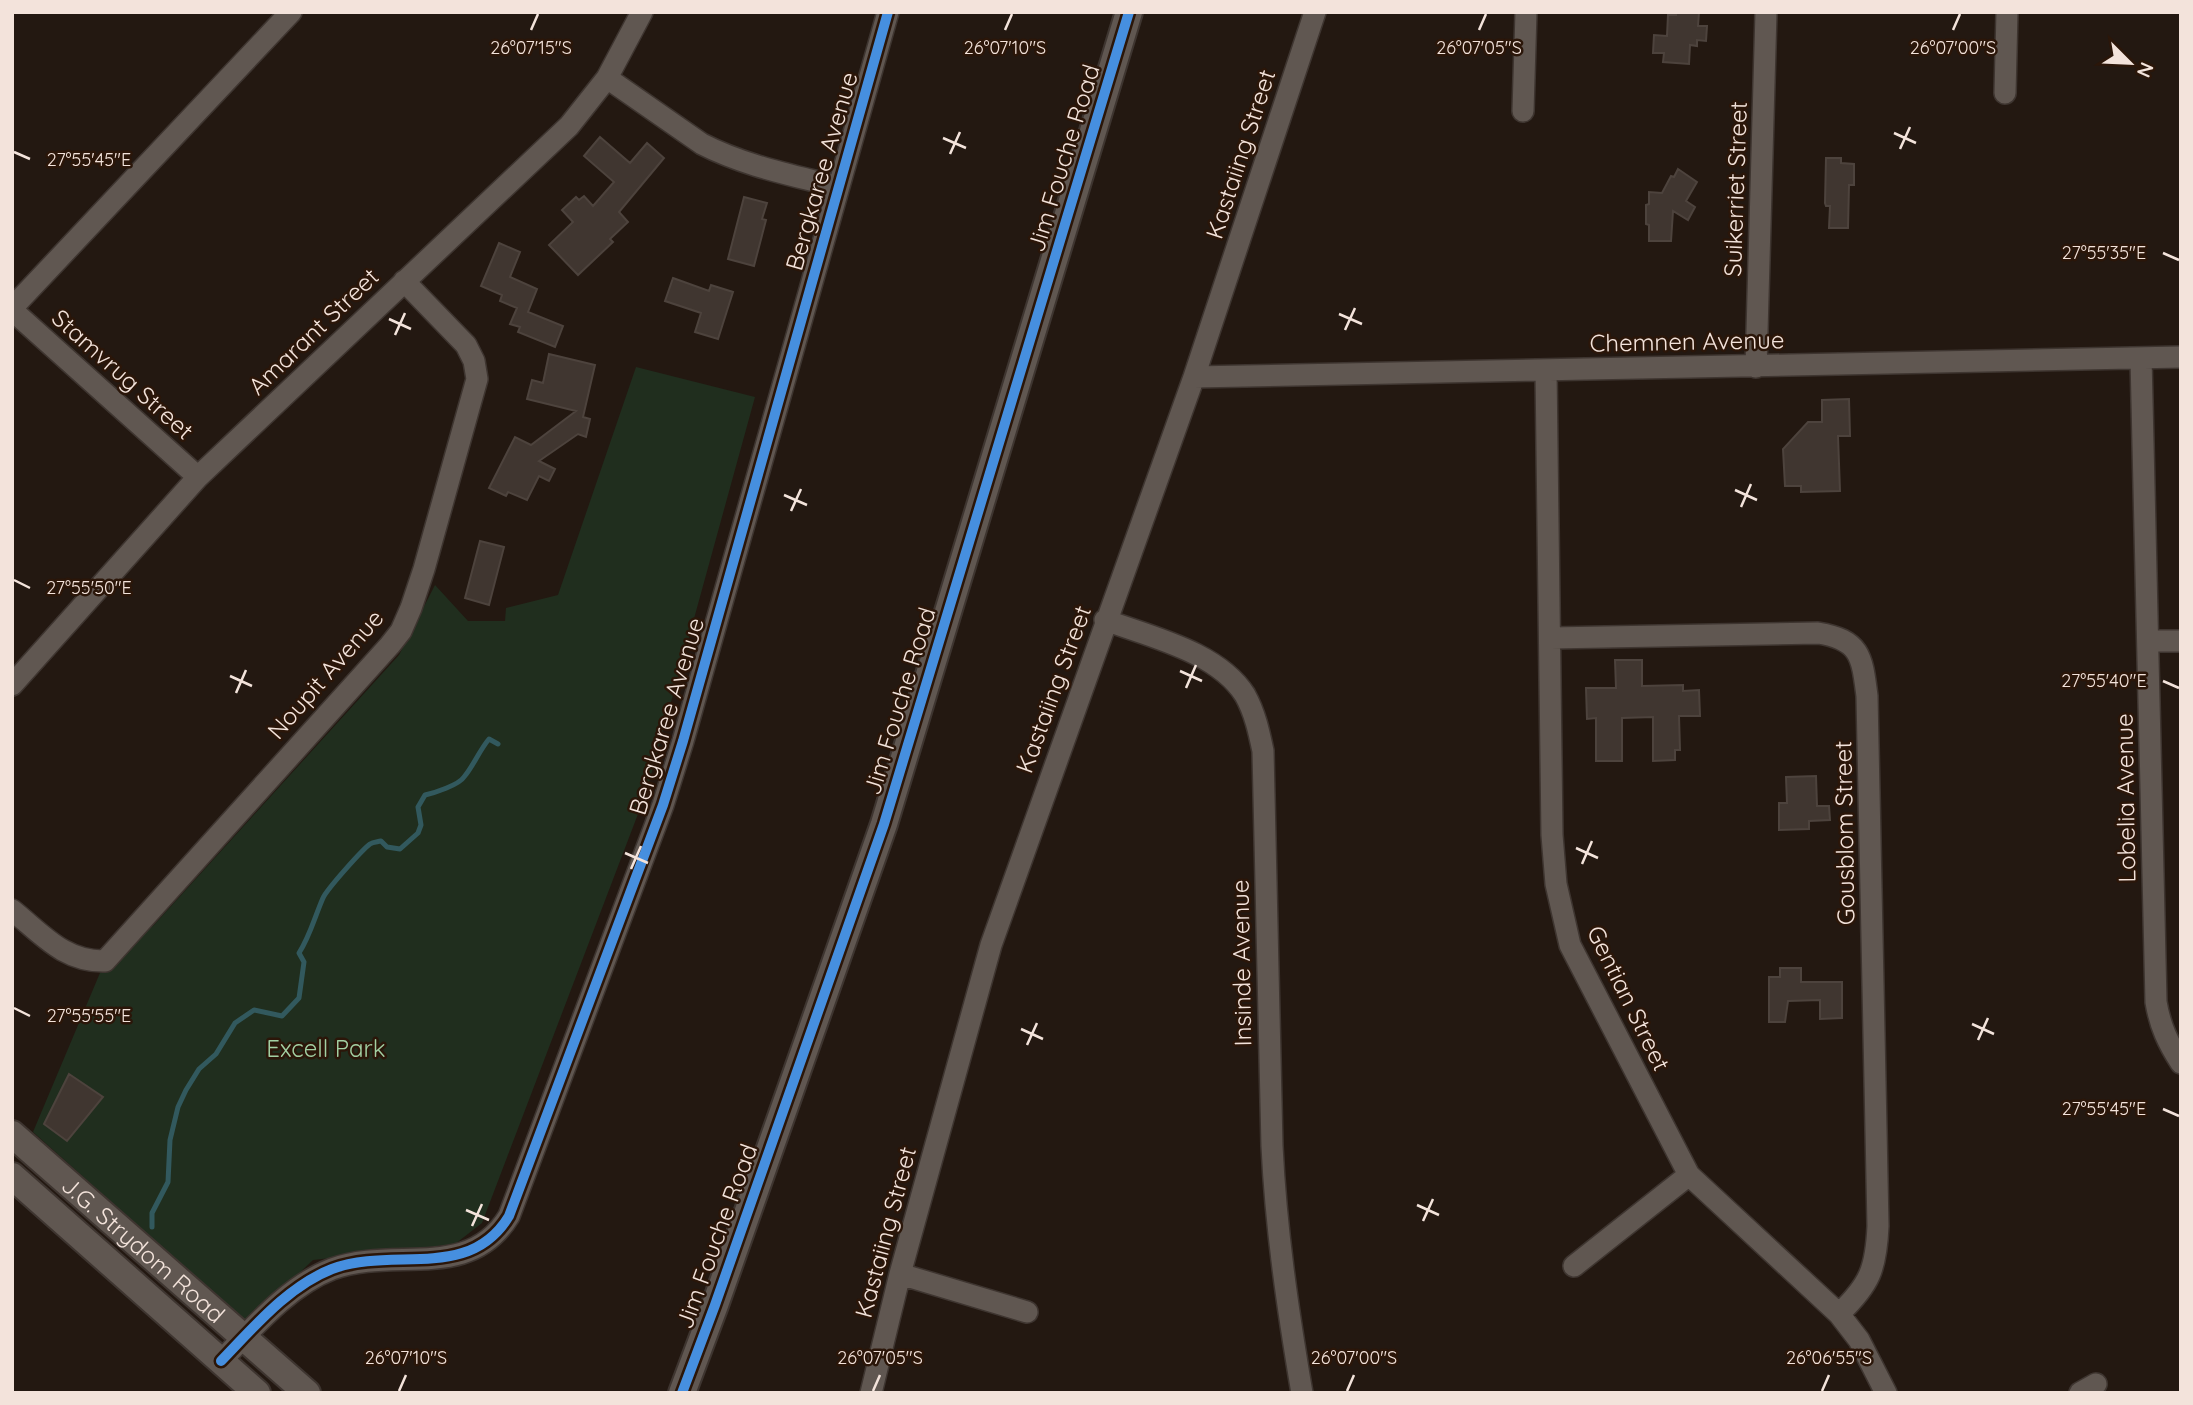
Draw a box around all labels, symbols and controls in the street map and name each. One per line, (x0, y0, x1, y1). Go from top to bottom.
north arrow (2095, 28, 2165, 98)
text: 26°07'15"S (490, 36, 572, 59)
text: 26°07'10"S (964, 36, 1046, 59)
text: 26°07'05"S (1436, 36, 1522, 59)
text: 26°07'00"S (1910, 36, 1996, 59)
text: N (2132, 59, 2159, 81)
street label: Jim Fouche Road (1020, 61, 1106, 255)
street label: Kastaiing Street (1199, 66, 1281, 242)
street label: Bergkaree Avenue (778, 68, 864, 274)
street label: Suikerriet Street (1717, 101, 1753, 277)
text: 27°55'45"E (47, 148, 131, 171)
text: 27°55'35"E (2062, 241, 2146, 264)
street label: Amarant Street (242, 261, 384, 401)
street label: Stamvrug Street (46, 302, 200, 446)
street label: Chemnen Avenue (1589, 324, 1785, 358)
text: 27°55'50"E (46, 576, 132, 599)
street label: Kastaiing Street (1009, 601, 1097, 777)
street label: Noupit Avenue (261, 603, 389, 745)
street label: Jim Fouche Road (856, 604, 942, 798)
street label: Bergkaree Avenue (622, 614, 710, 818)
text: 27°55'40"E (2061, 669, 2147, 692)
street label: Lobelia Avenue (2109, 713, 2141, 883)
street label: Gousblom Street (1827, 741, 1861, 925)
street label: Insinde Avenue (1225, 879, 1257, 1047)
street label: Gentian Street (1581, 920, 1677, 1076)
text: 27°55'55"E (47, 1004, 131, 1027)
park label: Excell Park (266, 1033, 386, 1063)
text: 27°55'45"E (2062, 1097, 2146, 1120)
street label: Jim Fouche Road (669, 1140, 763, 1332)
street label: Kastaiing Street (848, 1143, 922, 1321)
street label: J.G. Strydom Road (56, 1170, 231, 1329)
text: 26°07'10"S (365, 1346, 447, 1369)
text: 26°07'05"S (837, 1346, 923, 1369)
text: 26°07'00"S (1311, 1346, 1397, 1369)
text: 26°06'55"S (1786, 1346, 1872, 1369)

